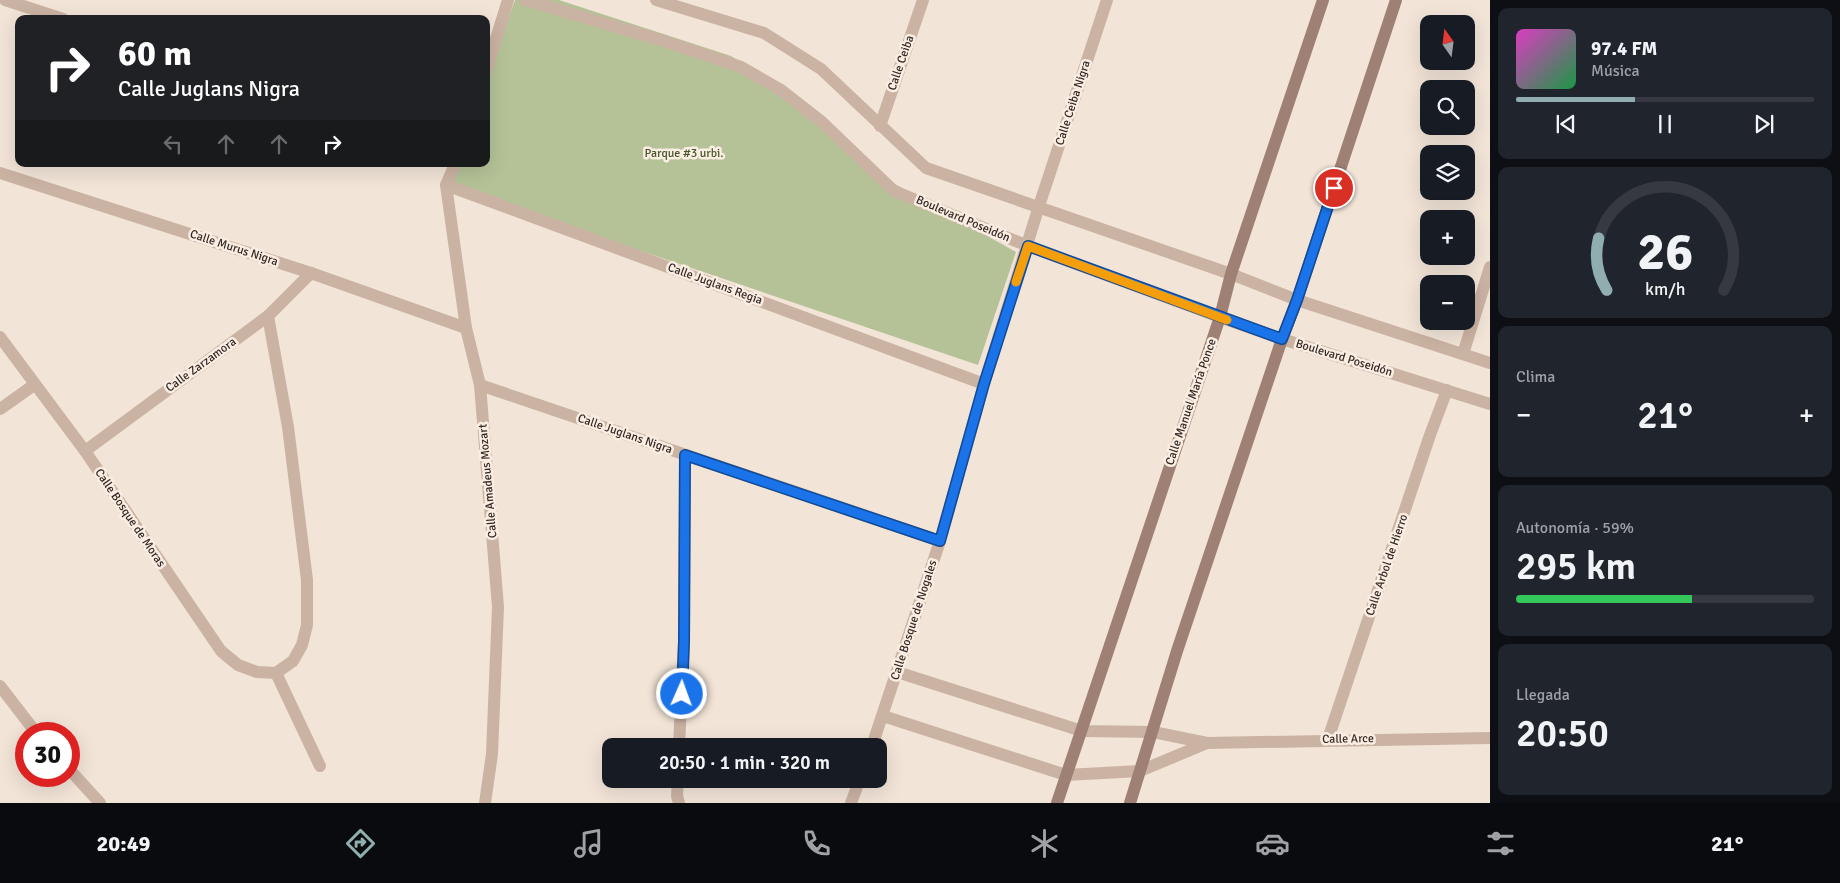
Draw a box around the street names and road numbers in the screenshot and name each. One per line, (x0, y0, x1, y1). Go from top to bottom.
street label: Calle Ceiba (885, 33, 917, 93)
street label: Calle Ceiba Nigra (1052, 59, 1094, 147)
street label: Boulevard Poseidón (914, 192, 1012, 246)
street label: Calle Murus Nigra (188, 227, 280, 269)
street label: Calle Juglans Regia (666, 260, 764, 308)
street label: Calle Zarzamora (163, 334, 239, 396)
street label: Boulevard Poseidón (1294, 336, 1394, 380)
street label: Calle Manuel María Ponce (1162, 337, 1220, 467)
street label: Calle Juglans Nigra (576, 411, 674, 457)
street label: Calle Amadeus Mozart (476, 423, 500, 539)
street label: Calle Bosque de Moras (91, 466, 169, 570)
street label: Calle Arbol de Hierro (1363, 512, 1411, 618)
street label: Calle Bosque de Nogales (887, 558, 941, 682)
street label: Calle Arce (1322, 731, 1374, 747)

